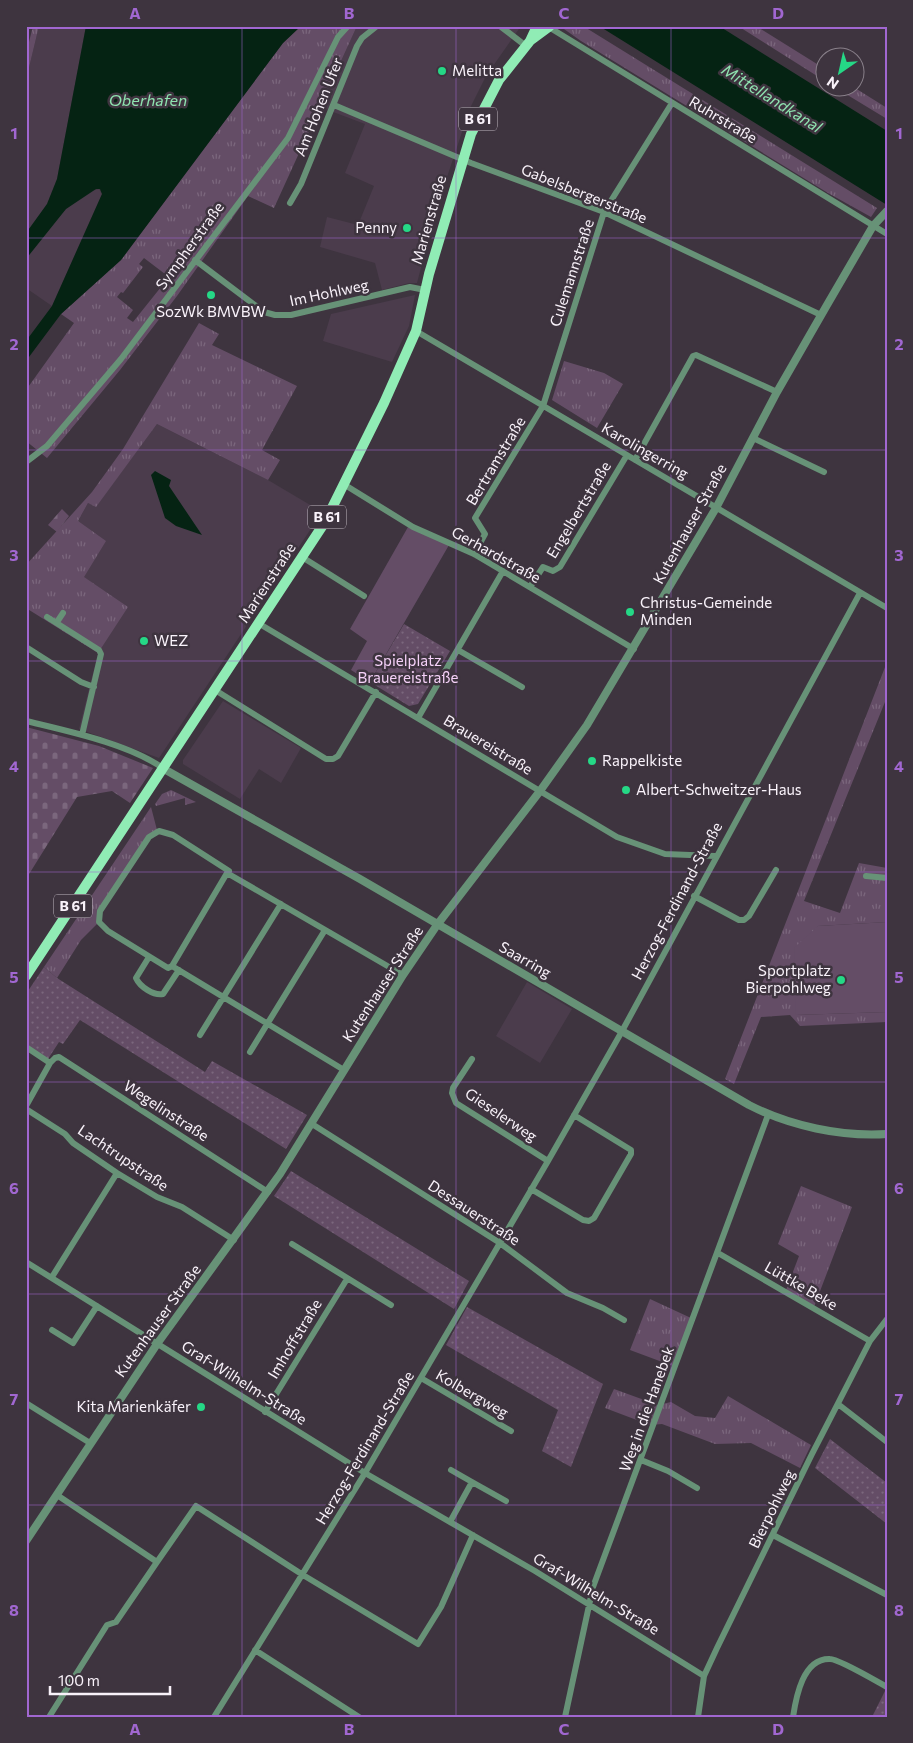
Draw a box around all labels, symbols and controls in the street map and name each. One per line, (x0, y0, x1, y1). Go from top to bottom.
text: A (129, 3, 141, 22)
text: B (344, 3, 355, 22)
text: C (559, 3, 570, 22)
text: D (772, 3, 784, 22)
north arrow (816, 48, 866, 98)
street label: Am Hohen Ufer (290, 55, 346, 159)
water label: Mittellandkanal (719, 59, 827, 136)
place label: Melitta (452, 61, 502, 79)
marker: Melitta (436, 65, 448, 77)
text: N (823, 73, 842, 93)
water label: Oberhafen (109, 90, 187, 109)
street label: Ruhrstraße (686, 92, 761, 147)
road number: B 61 (459, 108, 497, 130)
text: 1 (10, 123, 18, 142)
text: 1 (895, 123, 903, 142)
street label: Gabelsbergerstraße (519, 160, 650, 227)
street label: Marienstraße (407, 173, 449, 266)
street label: Sympherstraße (151, 198, 227, 293)
street label: Culemannstraße (545, 217, 597, 329)
place label: Penny (355, 218, 397, 236)
marker: Penny (401, 222, 413, 234)
street label: Im Hohlweg (288, 275, 370, 309)
marker: SozWk BMVBW (205, 289, 217, 301)
place label: SozWk BMVBW (156, 302, 266, 320)
text: 2 (9, 334, 19, 353)
text: 2 (894, 334, 904, 353)
street label: Bertramstraße (462, 413, 529, 508)
street label: Karolingerring (599, 418, 692, 482)
street label: Engelbertstraße (542, 458, 614, 561)
street label: Kutenhauser Straße (649, 460, 730, 587)
road number: B 61 (308, 506, 346, 528)
street label: Gerhardstraße (449, 522, 544, 586)
street label: Marienstraße (234, 539, 299, 626)
text: 3 (9, 545, 19, 564)
text: 3 (894, 545, 904, 564)
place label: Christus-Gemeinde Minden (640, 593, 772, 628)
marker: Christus-Gemeinde Minden (624, 606, 636, 618)
place label: WEZ (154, 631, 188, 649)
marker: WEZ (138, 635, 150, 647)
park label: Spielplatz Brauereistraße (358, 651, 458, 686)
street label: Brauereistraße (441, 710, 536, 778)
place label: Rappelkiste (602, 751, 682, 769)
marker: Rappelkiste (586, 755, 598, 767)
text: 4 (9, 756, 19, 775)
text: 4 (894, 756, 904, 775)
place label: Albert-Schweitzer-Haus (636, 780, 802, 798)
marker: Albert-Schweitzer-Haus (620, 784, 632, 796)
street label: Herzog-Ferdinand-Straße (627, 819, 725, 982)
road number: B 61 (54, 894, 92, 918)
street label: Kutenhauser Straße (338, 922, 426, 1045)
street label: Saarring (496, 937, 555, 981)
place label: Sportplatz Bierpohlweg (746, 961, 831, 996)
text: 5 (9, 967, 19, 986)
text: 5 (894, 967, 904, 986)
marker: Sportplatz Bierpohlweg (835, 974, 847, 986)
street label: Wegelinstraße (121, 1076, 213, 1144)
street label: Gieselerweg (462, 1084, 541, 1145)
street label: Lachtrupstraße (75, 1120, 172, 1194)
street label: Dessauerstraße (425, 1176, 524, 1249)
text: 6 (9, 1178, 19, 1197)
text: 6 (894, 1178, 904, 1197)
street label: Lüttke Beke (762, 1257, 841, 1313)
street label: Kutenhauser Straße (110, 1261, 204, 1380)
street label: Imhoffstraße (263, 1295, 325, 1382)
street label: Graf-Wilhelm-Straße (179, 1336, 310, 1428)
street label: Weg in die Hanebek (615, 1343, 677, 1474)
street label: Kolbergweg (433, 1365, 512, 1421)
street label: Herzog-Ferdinand-Straße (311, 1368, 417, 1527)
text: 7 (10, 1389, 19, 1408)
text: 7 (895, 1389, 904, 1408)
place label: Kita Marienkäfer (76, 1397, 191, 1415)
marker: Kita Marienkäfer (195, 1401, 207, 1413)
street label: Bierpohlweg (744, 1466, 798, 1551)
street label: Graf-Wilhelm-Straße (530, 1548, 663, 1638)
text: 8 (9, 1600, 19, 1619)
text: 8 (894, 1600, 904, 1619)
scale bar (50, 1663, 170, 1695)
text: 100 m (58, 1671, 100, 1689)
text: A (129, 1719, 141, 1738)
text: B (344, 1719, 355, 1738)
text: C (559, 1719, 570, 1738)
text: D (772, 1719, 784, 1738)

